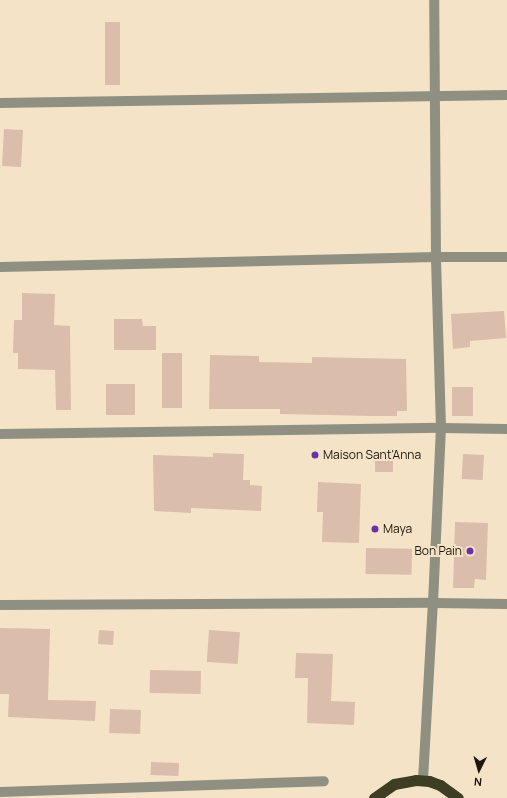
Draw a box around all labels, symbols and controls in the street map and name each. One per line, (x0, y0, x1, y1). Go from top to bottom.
place label: Maison Sant'Anna (323, 448, 421, 462)
marker: Maison Sant'Anna (310, 450, 320, 460)
place label: Maya (383, 522, 412, 536)
marker: Maya (370, 524, 380, 534)
place label: Bon Pain (414, 544, 462, 558)
marker: Bon Pain (465, 546, 475, 556)
north arrow (459, 750, 499, 790)
text: N (473, 775, 483, 790)

